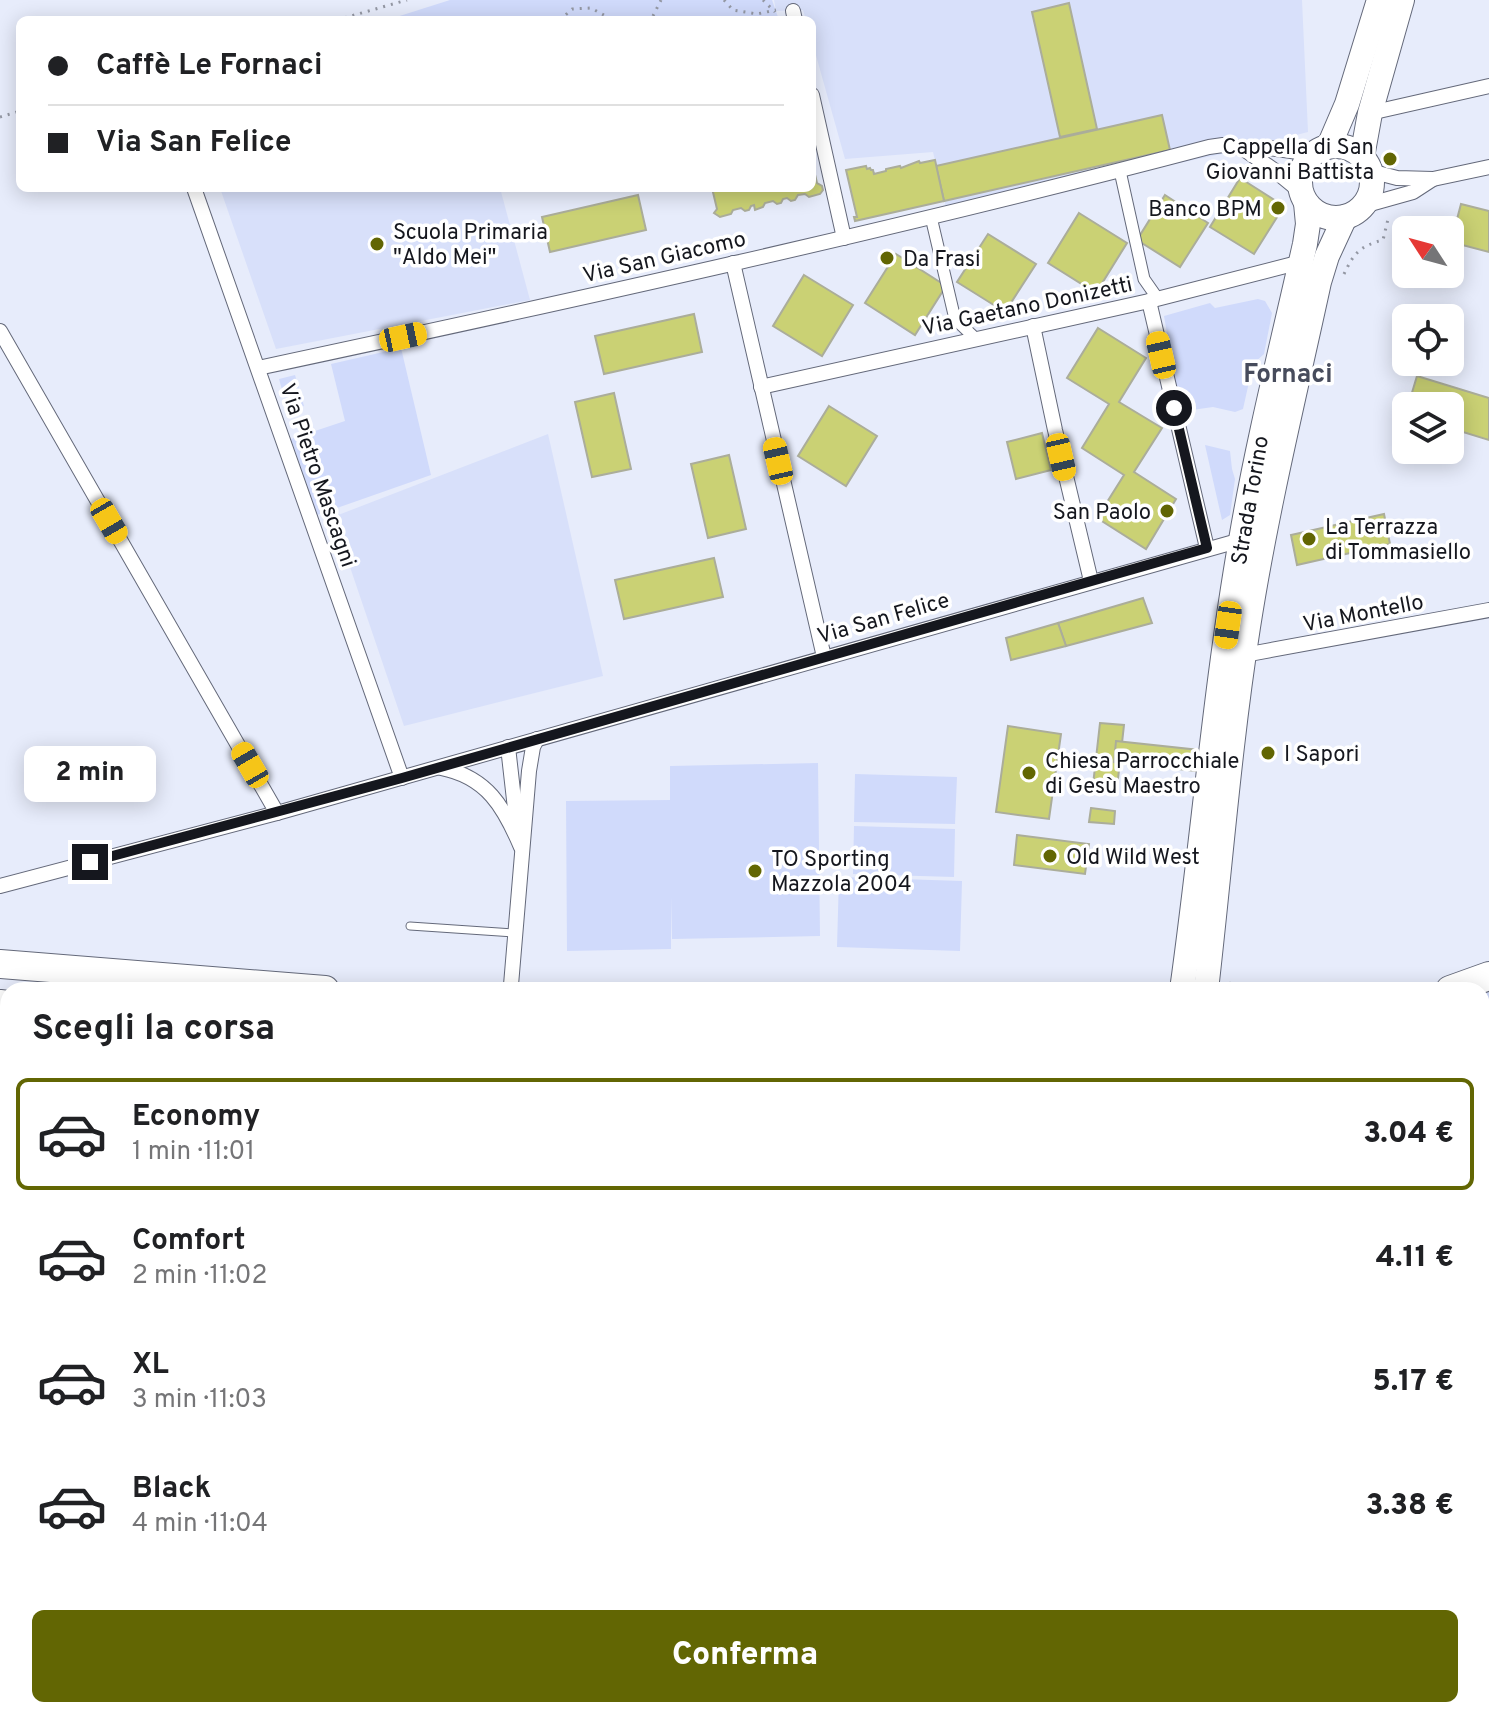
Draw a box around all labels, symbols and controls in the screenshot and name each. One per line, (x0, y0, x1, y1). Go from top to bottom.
text: Caffè Le Fornaci (96, 48, 323, 85)
text: Via San Felice (96, 125, 292, 162)
place label: Cappella di San Giovanni Battista (1206, 135, 1374, 187)
marker: Cappella di San Giovanni Battista (1381, 150, 1399, 168)
place label: Banco BPM (1148, 197, 1262, 224)
marker: Banco BPM (1269, 199, 1287, 217)
north arrow (1392, 216, 1464, 288)
map controls (1392, 216, 1464, 464)
place label: Scuola Primaria "Aldo Mei" (393, 220, 548, 272)
street label: Via San Giacomo (580, 227, 749, 290)
marker: Scuola Primaria "Aldo Mei" (368, 235, 386, 253)
place label: Da Frasi (903, 247, 981, 274)
marker: Da Frasi (878, 249, 896, 267)
street label: Via Gaetano Donizetti (920, 272, 1135, 343)
button: locate (1392, 304, 1464, 376)
car (377, 320, 429, 354)
car (1144, 329, 1178, 381)
district label: Fornaci (1243, 359, 1333, 392)
street label: Via Pietro Mascagni (273, 380, 361, 571)
route start (1156, 390, 1192, 426)
button: layers (1392, 392, 1464, 464)
car (1044, 431, 1078, 483)
street label: Strada Torino (1227, 434, 1276, 567)
car (761, 435, 795, 487)
car (87, 494, 131, 548)
place label: San Paolo (1053, 500, 1151, 527)
marker: San Paolo (1158, 502, 1176, 520)
place label: La Terrazza di Tommasiello (1325, 515, 1471, 567)
marker: La Terrazza di Tommasiello (1300, 530, 1318, 548)
street label: Via San Felice (815, 588, 953, 651)
street label: Via Montello (1301, 590, 1426, 639)
car (1213, 600, 1243, 650)
car (228, 738, 272, 792)
place label: I Sapori (1284, 742, 1359, 769)
marker: I Sapori (1259, 744, 1277, 762)
callout: 2 min (24, 746, 156, 802)
place label: Chiesa Parrocchiale di Gesù Maestro (1045, 749, 1239, 801)
text: 2 min (56, 757, 124, 790)
marker: Chiesa Parrocchiale di Gesù Maestro (1020, 764, 1038, 782)
route end (72, 844, 108, 880)
place label: Old Wild West (1066, 845, 1200, 872)
place label: TO Sporting Mazzola 2004 (771, 847, 912, 899)
marker: Old Wild West (1041, 847, 1059, 865)
marker: TO Sporting Mazzola 2004 (746, 862, 764, 880)
text: Scegli la corsa (32, 1007, 275, 1053)
icon: car (36, 1098, 108, 1170)
text: Economy (132, 1099, 260, 1136)
text: 3.04 € (1363, 1116, 1454, 1153)
text: 1 min · 11:01 (132, 1136, 255, 1169)
icon: car (36, 1222, 108, 1294)
text: Comfort (132, 1223, 245, 1260)
text: 4.11 € (1376, 1240, 1454, 1277)
text: 2 min · 11:02 (132, 1260, 267, 1293)
icon: car (36, 1346, 108, 1418)
text: XL (132, 1347, 169, 1384)
text: 5.17 € (1373, 1364, 1454, 1401)
text: 3 min · 11:03 (132, 1384, 267, 1417)
icon: car (36, 1470, 108, 1542)
text: Black (132, 1471, 211, 1508)
text: 3.38 € (1366, 1488, 1454, 1525)
text: 4 min · 11:04 (132, 1508, 268, 1541)
button: Conferma (32, 1610, 1458, 1702)

